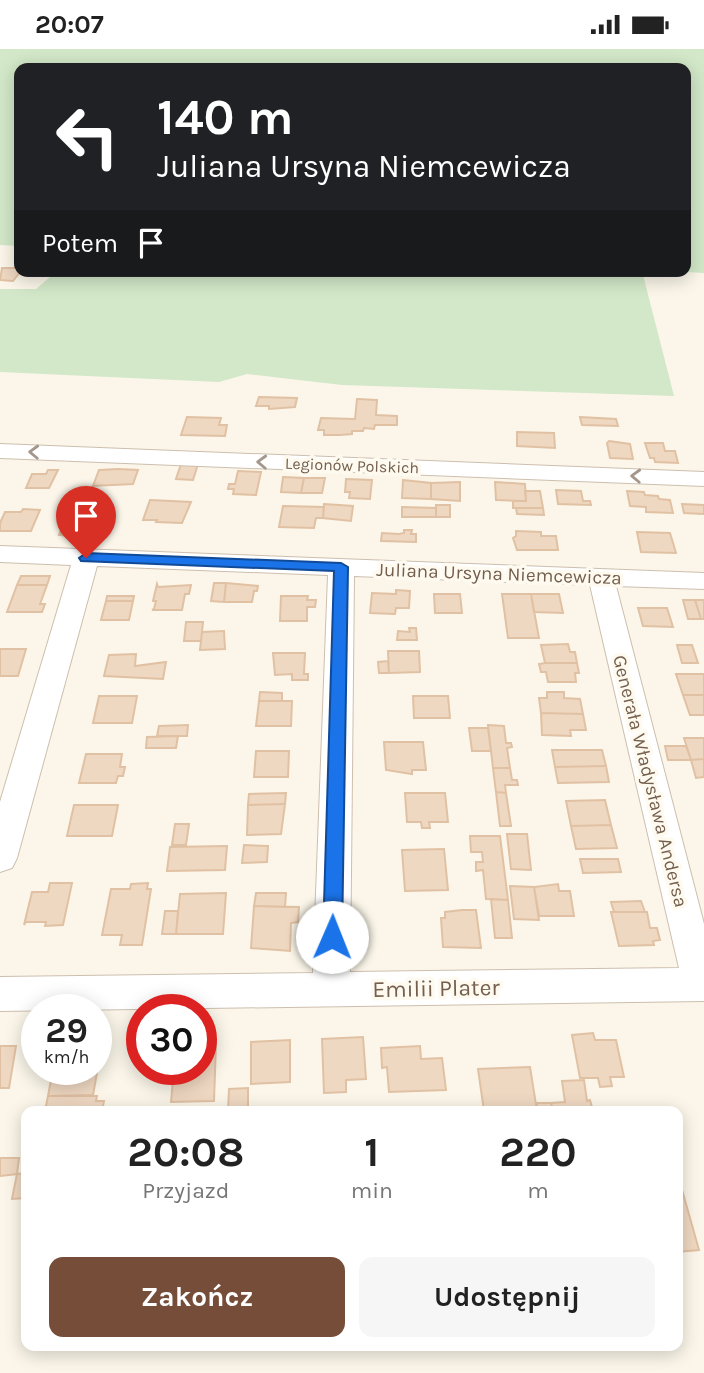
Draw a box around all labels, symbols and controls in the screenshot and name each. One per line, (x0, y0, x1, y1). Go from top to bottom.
text: 20:07 (35, 9, 104, 40)
text: 140 m (157, 89, 294, 146)
icon: left (42, 91, 133, 182)
text: Juliana Ursyna Niemcewicza (157, 148, 571, 185)
icon: arrive (132, 224, 170, 262)
text: Potem (42, 228, 118, 259)
one-way arrow (28, 445, 39, 460)
one-way arrow (256, 454, 267, 469)
street label: Legionów Polskich (285, 454, 419, 477)
one-way arrow (630, 468, 641, 483)
pin (56, 486, 116, 558)
icon: arrive (67, 497, 105, 535)
street label: Juliana Ursyna Niemcewicza (376, 559, 622, 589)
street label: Generała Władysława Andersa (608, 653, 692, 910)
position arrow (295, 900, 369, 974)
street label: Emilii Plater (372, 974, 501, 1003)
speed limit sign: 30 (126, 994, 217, 1085)
text: 29 (45, 1010, 88, 1051)
text: km/h (44, 1046, 89, 1068)
text: 20:08 (127, 1127, 244, 1177)
text: 1 (364, 1127, 379, 1177)
text: 220 (499, 1127, 577, 1177)
text: Przyjazd (142, 1177, 229, 1204)
text: min (351, 1177, 393, 1204)
text: m (527, 1177, 549, 1204)
button: Zakończ (49, 1257, 345, 1337)
button: Udostępnij (359, 1257, 655, 1337)

